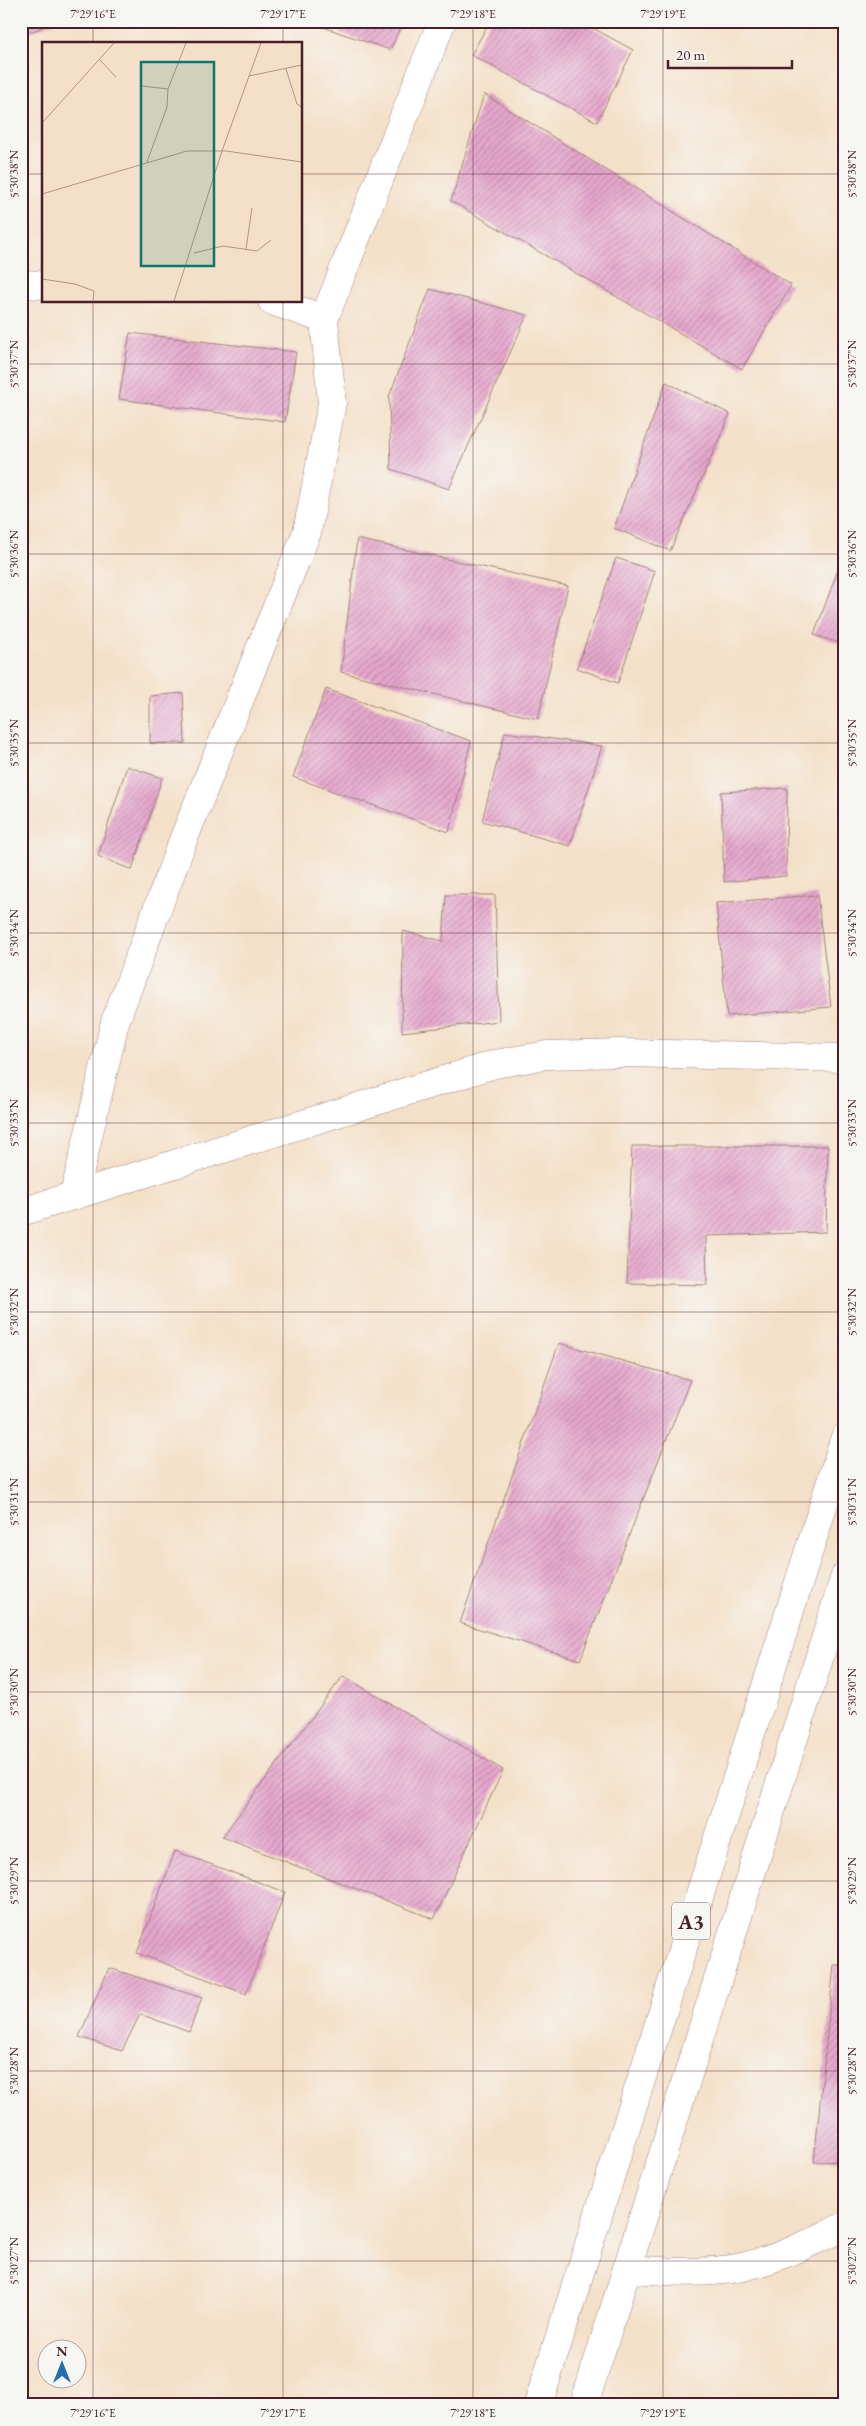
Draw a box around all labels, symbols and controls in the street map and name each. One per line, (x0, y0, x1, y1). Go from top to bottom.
text: 7°29'16"E (70, 6, 116, 22)
text: 7°29'17"E (260, 6, 306, 22)
text: 7°29'18"E (450, 6, 496, 22)
text: 7°29'19"E (640, 6, 686, 22)
scale bar (668, 38, 792, 70)
inset map (42, 42, 302, 302)
text: 20 m (676, 45, 705, 64)
text: 5°30'38"N (6, 149, 22, 198)
text: 5°30'38"N (844, 149, 860, 198)
text: 5°30'37"N (6, 339, 22, 388)
text: 5°30'37"N (844, 339, 860, 388)
text: 5°30'36"N (6, 529, 22, 578)
text: 5°30'36"N (844, 529, 860, 578)
text: 5°30'35"N (6, 718, 22, 767)
text: 5°30'35"N (844, 718, 860, 767)
text: 5°30'34"N (6, 908, 22, 957)
text: 5°30'34"N (844, 908, 860, 957)
text: 5°30'33"N (6, 1098, 22, 1147)
text: 5°30'33"N (844, 1098, 860, 1147)
text: 5°30'32"N (6, 1287, 22, 1336)
text: 5°30'32"N (844, 1287, 860, 1336)
text: 5°30'31"N (6, 1477, 22, 1526)
text: 5°30'31"N (844, 1477, 860, 1526)
text: 5°30'30"N (6, 1667, 22, 1716)
text: 5°30'30"N (844, 1667, 860, 1716)
text: 5°30'29"N (6, 1856, 22, 1905)
text: 5°30'29"N (844, 1856, 860, 1905)
road number: A3 (672, 1902, 710, 1940)
text: 5°30'28"N (6, 2046, 22, 2095)
text: 5°30'28"N (844, 2046, 860, 2095)
text: 5°30'27"N (6, 2236, 22, 2285)
text: 5°30'27"N (844, 2236, 860, 2285)
north arrow (38, 2338, 88, 2388)
text: N (56, 2342, 68, 2360)
text: 7°29'16"E (70, 2405, 116, 2421)
text: 7°29'17"E (260, 2405, 306, 2421)
text: 7°29'18"E (450, 2405, 496, 2421)
text: 7°29'19"E (640, 2405, 686, 2421)

